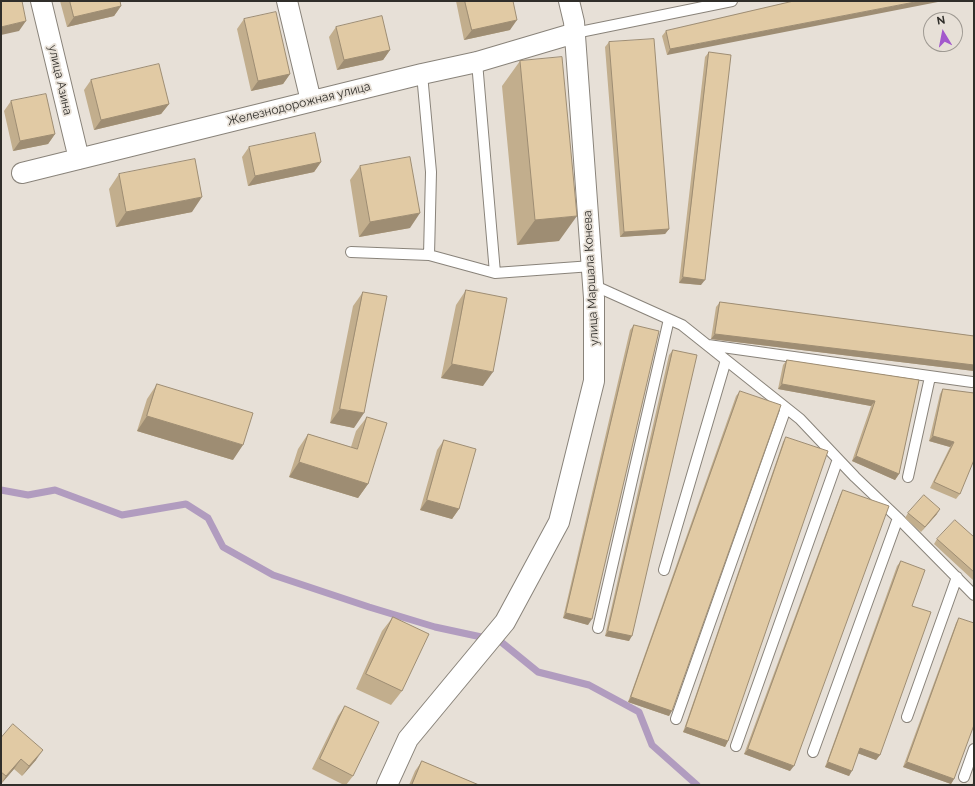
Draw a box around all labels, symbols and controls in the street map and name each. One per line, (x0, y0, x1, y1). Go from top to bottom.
north arrow (923, 12, 963, 52)
text: N (936, 14, 946, 28)
street label: улица Азина (45, 44, 75, 116)
street label: Железнодорожная улица (226, 79, 372, 129)
street label: улица Маршала Конева (580, 210, 602, 346)

